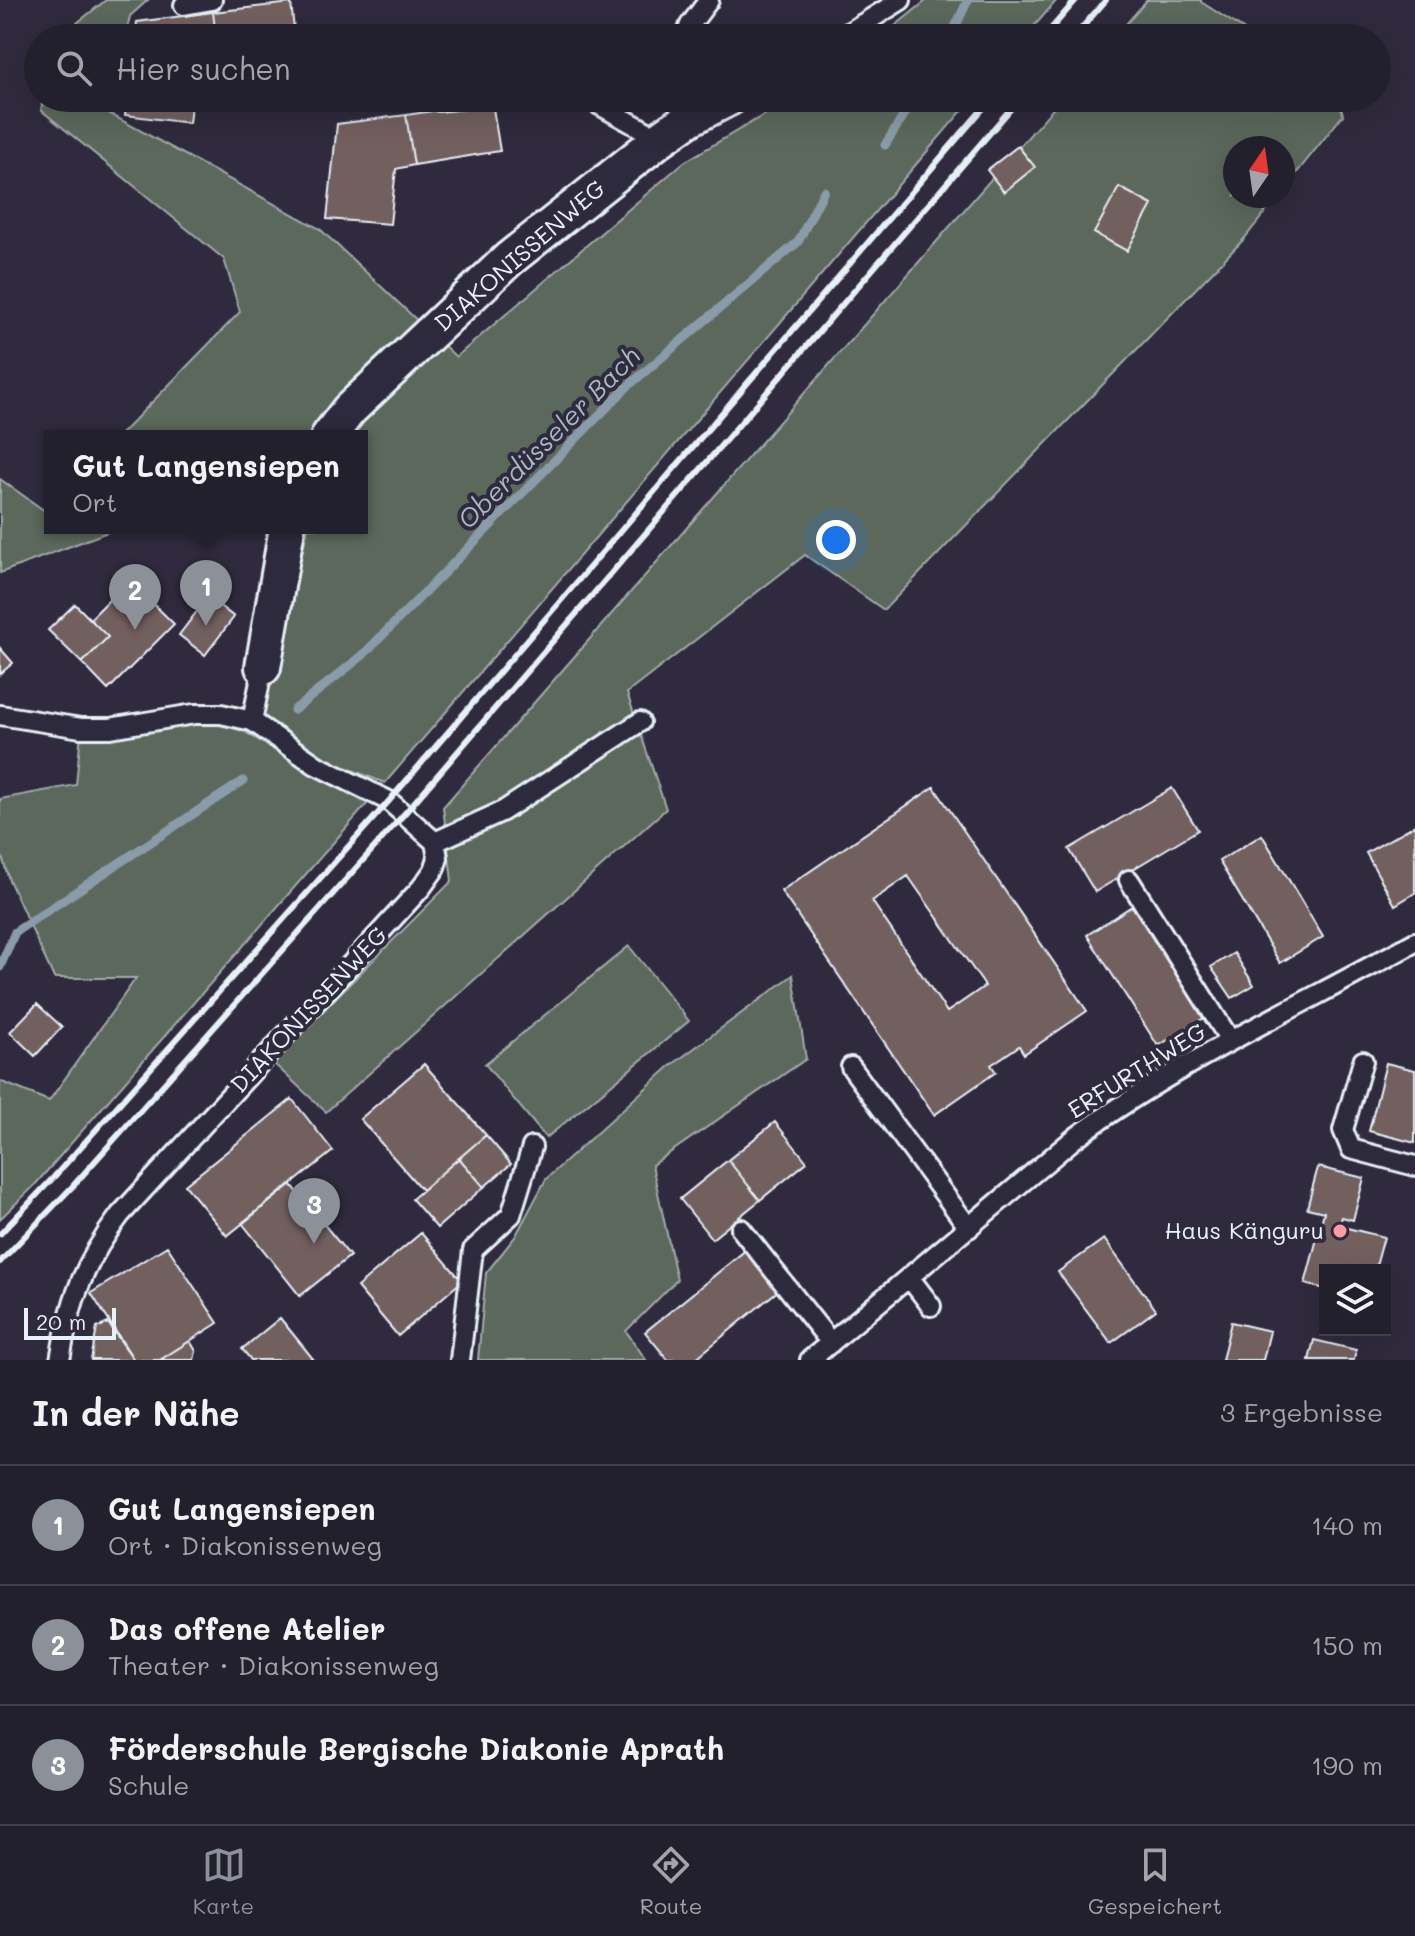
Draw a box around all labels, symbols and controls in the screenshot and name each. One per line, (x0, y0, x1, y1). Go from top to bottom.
search box (24, 24, 1391, 112)
icon: search (52, 46, 96, 90)
text: Hier suchen (116, 48, 291, 88)
north arrow (1223, 136, 1295, 208)
street label: DIAKONISSENWEG (427, 172, 611, 338)
water label: Oberdüsseler Bach (450, 339, 647, 536)
popup (44, 430, 368, 534)
text: Gut Langensiepen (72, 445, 340, 485)
text: Ort (72, 485, 117, 519)
your location (816, 520, 856, 560)
pin: 1 (180, 560, 232, 626)
pin: 2 (109, 564, 161, 630)
street label: DIAKONISSENWEG (223, 919, 393, 1099)
street label: ERFURTHWEG (1061, 1015, 1211, 1124)
pin: 3 (288, 1178, 340, 1244)
place label: Haus Känguru (1164, 1214, 1324, 1245)
marker: Haus Känguru (1331, 1222, 1349, 1240)
map controls (1319, 1264, 1391, 1336)
button: layers (1319, 1264, 1391, 1336)
scale bar (24, 1304, 116, 1340)
text: 20 m (36, 1307, 86, 1336)
text: In der Nähe (32, 1390, 240, 1435)
text: 3 Ergebnisse (1220, 1395, 1383, 1429)
text: Gut Langensiepen (108, 1488, 376, 1528)
text: 1 (52, 1508, 64, 1542)
text: 140 m (1311, 1508, 1383, 1542)
text: Ort · Diakonissenweg (108, 1528, 382, 1562)
text: Das offene Atelier (108, 1608, 385, 1648)
text: 2 (51, 1628, 65, 1662)
text: 150 m (1311, 1628, 1383, 1662)
text: Theater · Diakonissenweg (108, 1648, 439, 1682)
text: Förderschule Bergische Diakonie Aprath (108, 1728, 724, 1768)
text: 3 (50, 1748, 66, 1782)
text: 190 m (1311, 1748, 1383, 1782)
text: Schule (108, 1768, 189, 1802)
tab: Karte (193, 1843, 254, 1920)
tab: Route (640, 1843, 702, 1920)
tab: Gespeichert (1088, 1843, 1222, 1920)

